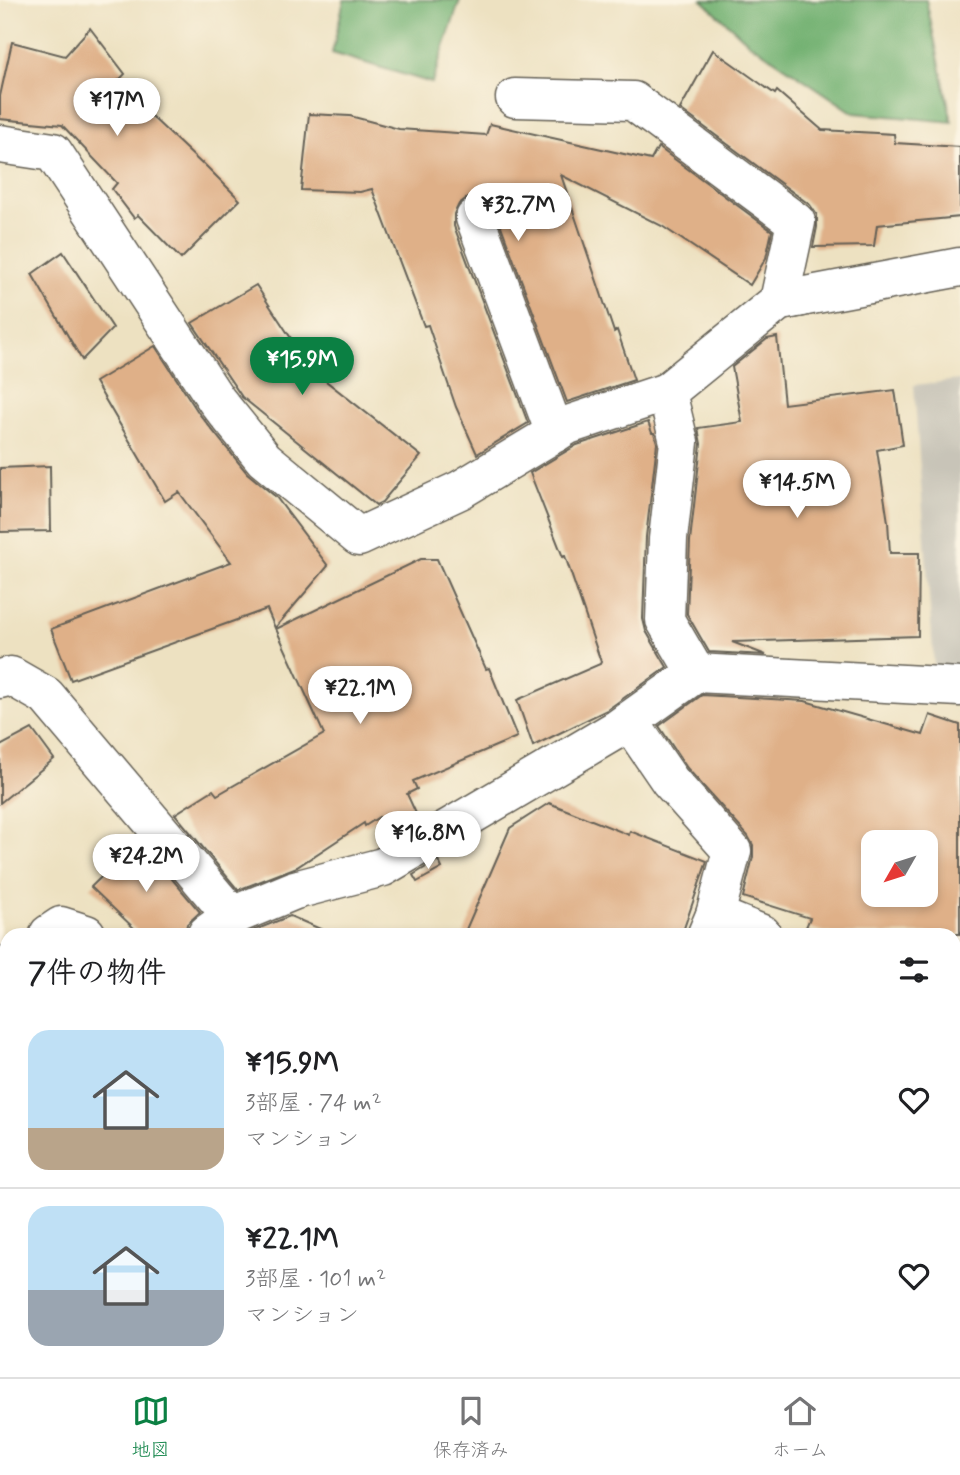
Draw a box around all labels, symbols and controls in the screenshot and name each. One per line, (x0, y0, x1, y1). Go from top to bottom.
pin: ¥17M (76, 78, 158, 138)
text: ¥17M (89, 86, 145, 116)
pin: ¥32.7M (461, 184, 575, 243)
text: ¥32.7M (481, 191, 555, 221)
pin: ¥15.9M (245, 338, 359, 397)
text: ¥15.9M (266, 345, 338, 375)
pin: ¥14.5M (740, 461, 854, 520)
text: ¥14.5M (759, 468, 835, 498)
pin: ¥22.1M (303, 666, 417, 726)
text: ¥22.1M (324, 674, 396, 704)
pin: ¥16.8M (371, 812, 485, 871)
text: ¥16.8M (391, 819, 465, 849)
north arrow (861, 830, 938, 906)
map controls (861, 830, 938, 907)
pin: ¥24.2M (89, 834, 203, 894)
text: ¥24.2M (109, 842, 183, 872)
icon: filters (895, 951, 933, 989)
text: 7件の物件 (28, 954, 166, 993)
text: ¥15.9M (245, 1044, 339, 1083)
icon: home (84, 1058, 168, 1142)
icon: heart (895, 1081, 933, 1119)
text: 3部屋 · 74 m² (245, 1089, 382, 1119)
text: マンション (245, 1125, 359, 1155)
text: ¥22.1M (245, 1220, 339, 1259)
icon: home (84, 1234, 168, 1318)
icon: heart (895, 1257, 933, 1295)
text: 3部屋 · 101 m² (245, 1265, 386, 1295)
text: マンション (245, 1301, 359, 1331)
tab: 地図 (132, 1392, 170, 1463)
tab: 保存済み (433, 1392, 509, 1463)
tab: ホーム (772, 1392, 828, 1463)

